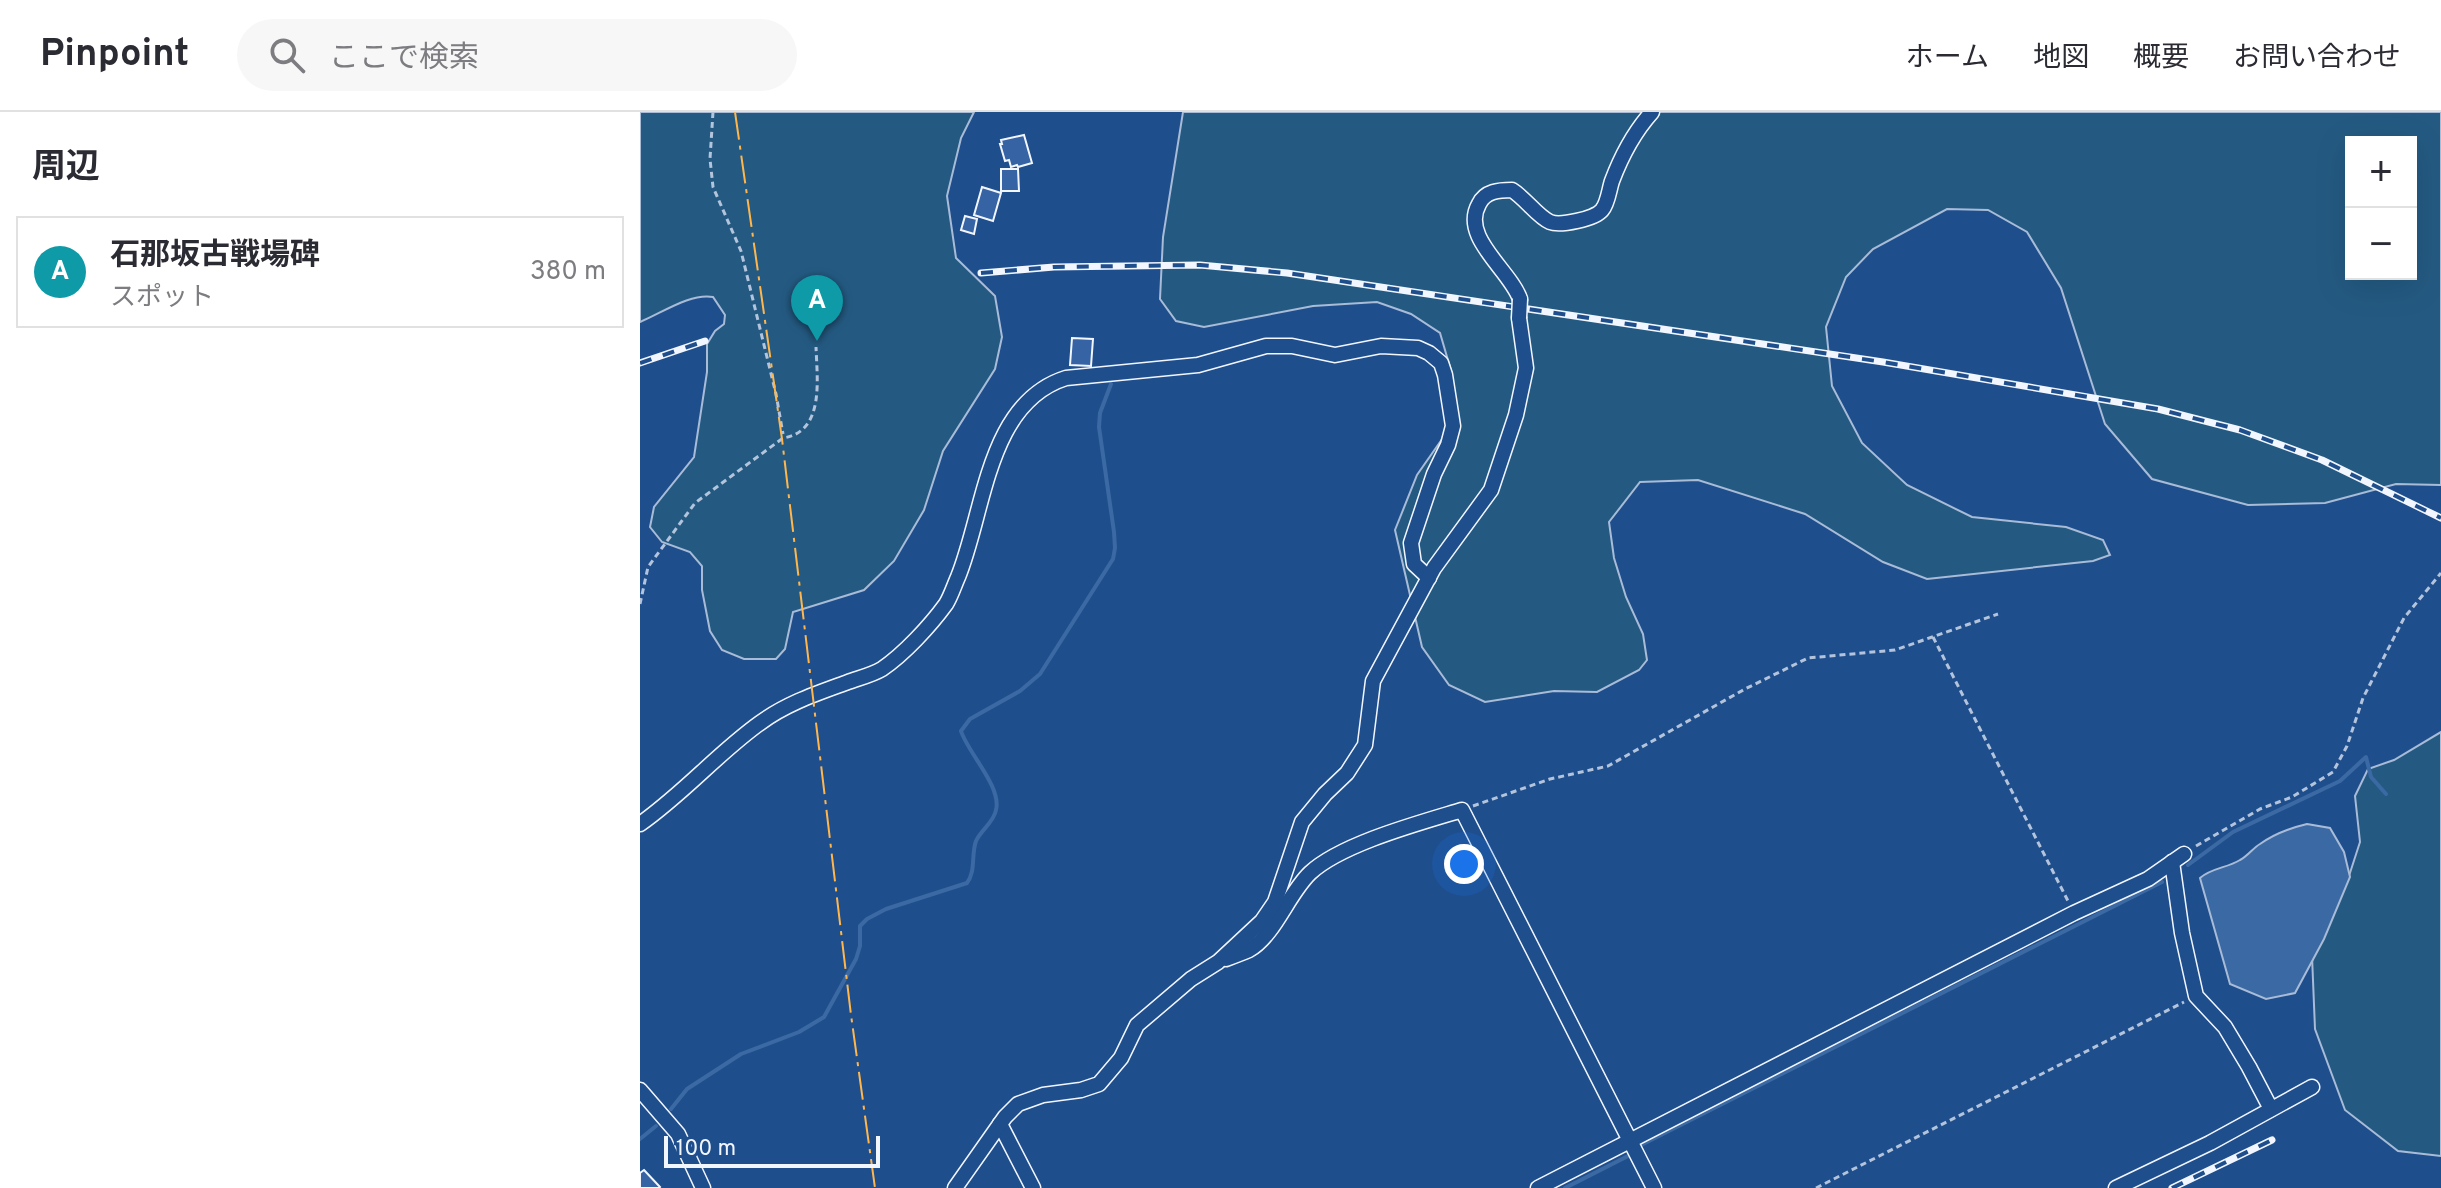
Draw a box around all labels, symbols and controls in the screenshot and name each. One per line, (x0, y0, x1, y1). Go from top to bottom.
search box (237, 19, 797, 91)
text: Pinpoint (40, 31, 189, 80)
icon: search (265, 33, 309, 77)
text: ここで検索 (329, 41, 479, 78)
text: ホーム (1906, 41, 1989, 77)
text: 地図 (2033, 41, 2089, 77)
text: 概要 (2133, 41, 2189, 77)
text: お問い合わせ (2233, 41, 2401, 77)
map controls (2345, 136, 2417, 280)
button: + (2345, 136, 2417, 208)
text: 周辺 (32, 147, 100, 190)
button: − (2345, 208, 2417, 280)
text: 石那坂古戦場碑 (110, 238, 320, 275)
text: A (51, 256, 69, 289)
text: 380 m (530, 256, 606, 289)
pin: A (791, 275, 843, 341)
text: スポット (110, 282, 214, 315)
your location (1444, 844, 1484, 884)
scale bar (664, 1132, 880, 1168)
text: 100 m (676, 1136, 736, 1163)

